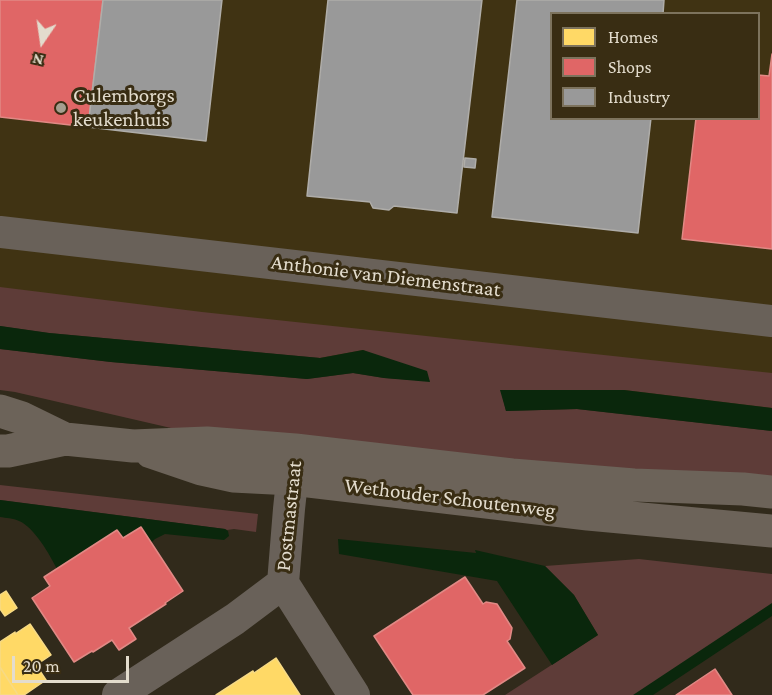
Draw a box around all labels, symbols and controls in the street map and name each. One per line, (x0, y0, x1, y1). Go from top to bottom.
north arrow (12, 12, 72, 72)
legend (550, 12, 760, 120)
text: Homes (608, 27, 658, 47)
text: N (31, 51, 45, 70)
text: Shops (608, 57, 652, 77)
place label: Culemborgs keukenhuis (73, 83, 175, 133)
text: Industry (608, 87, 670, 107)
marker: Culemborgs keukenhuis (54, 101, 68, 115)
street label: Anthonie van Diemenstraat (270, 249, 502, 303)
street label: Postmastraat (271, 459, 307, 573)
street label: Wethouder Schoutenweg (343, 473, 557, 523)
scale bar (15, 644, 132, 682)
text: 20 m (23, 656, 60, 676)

